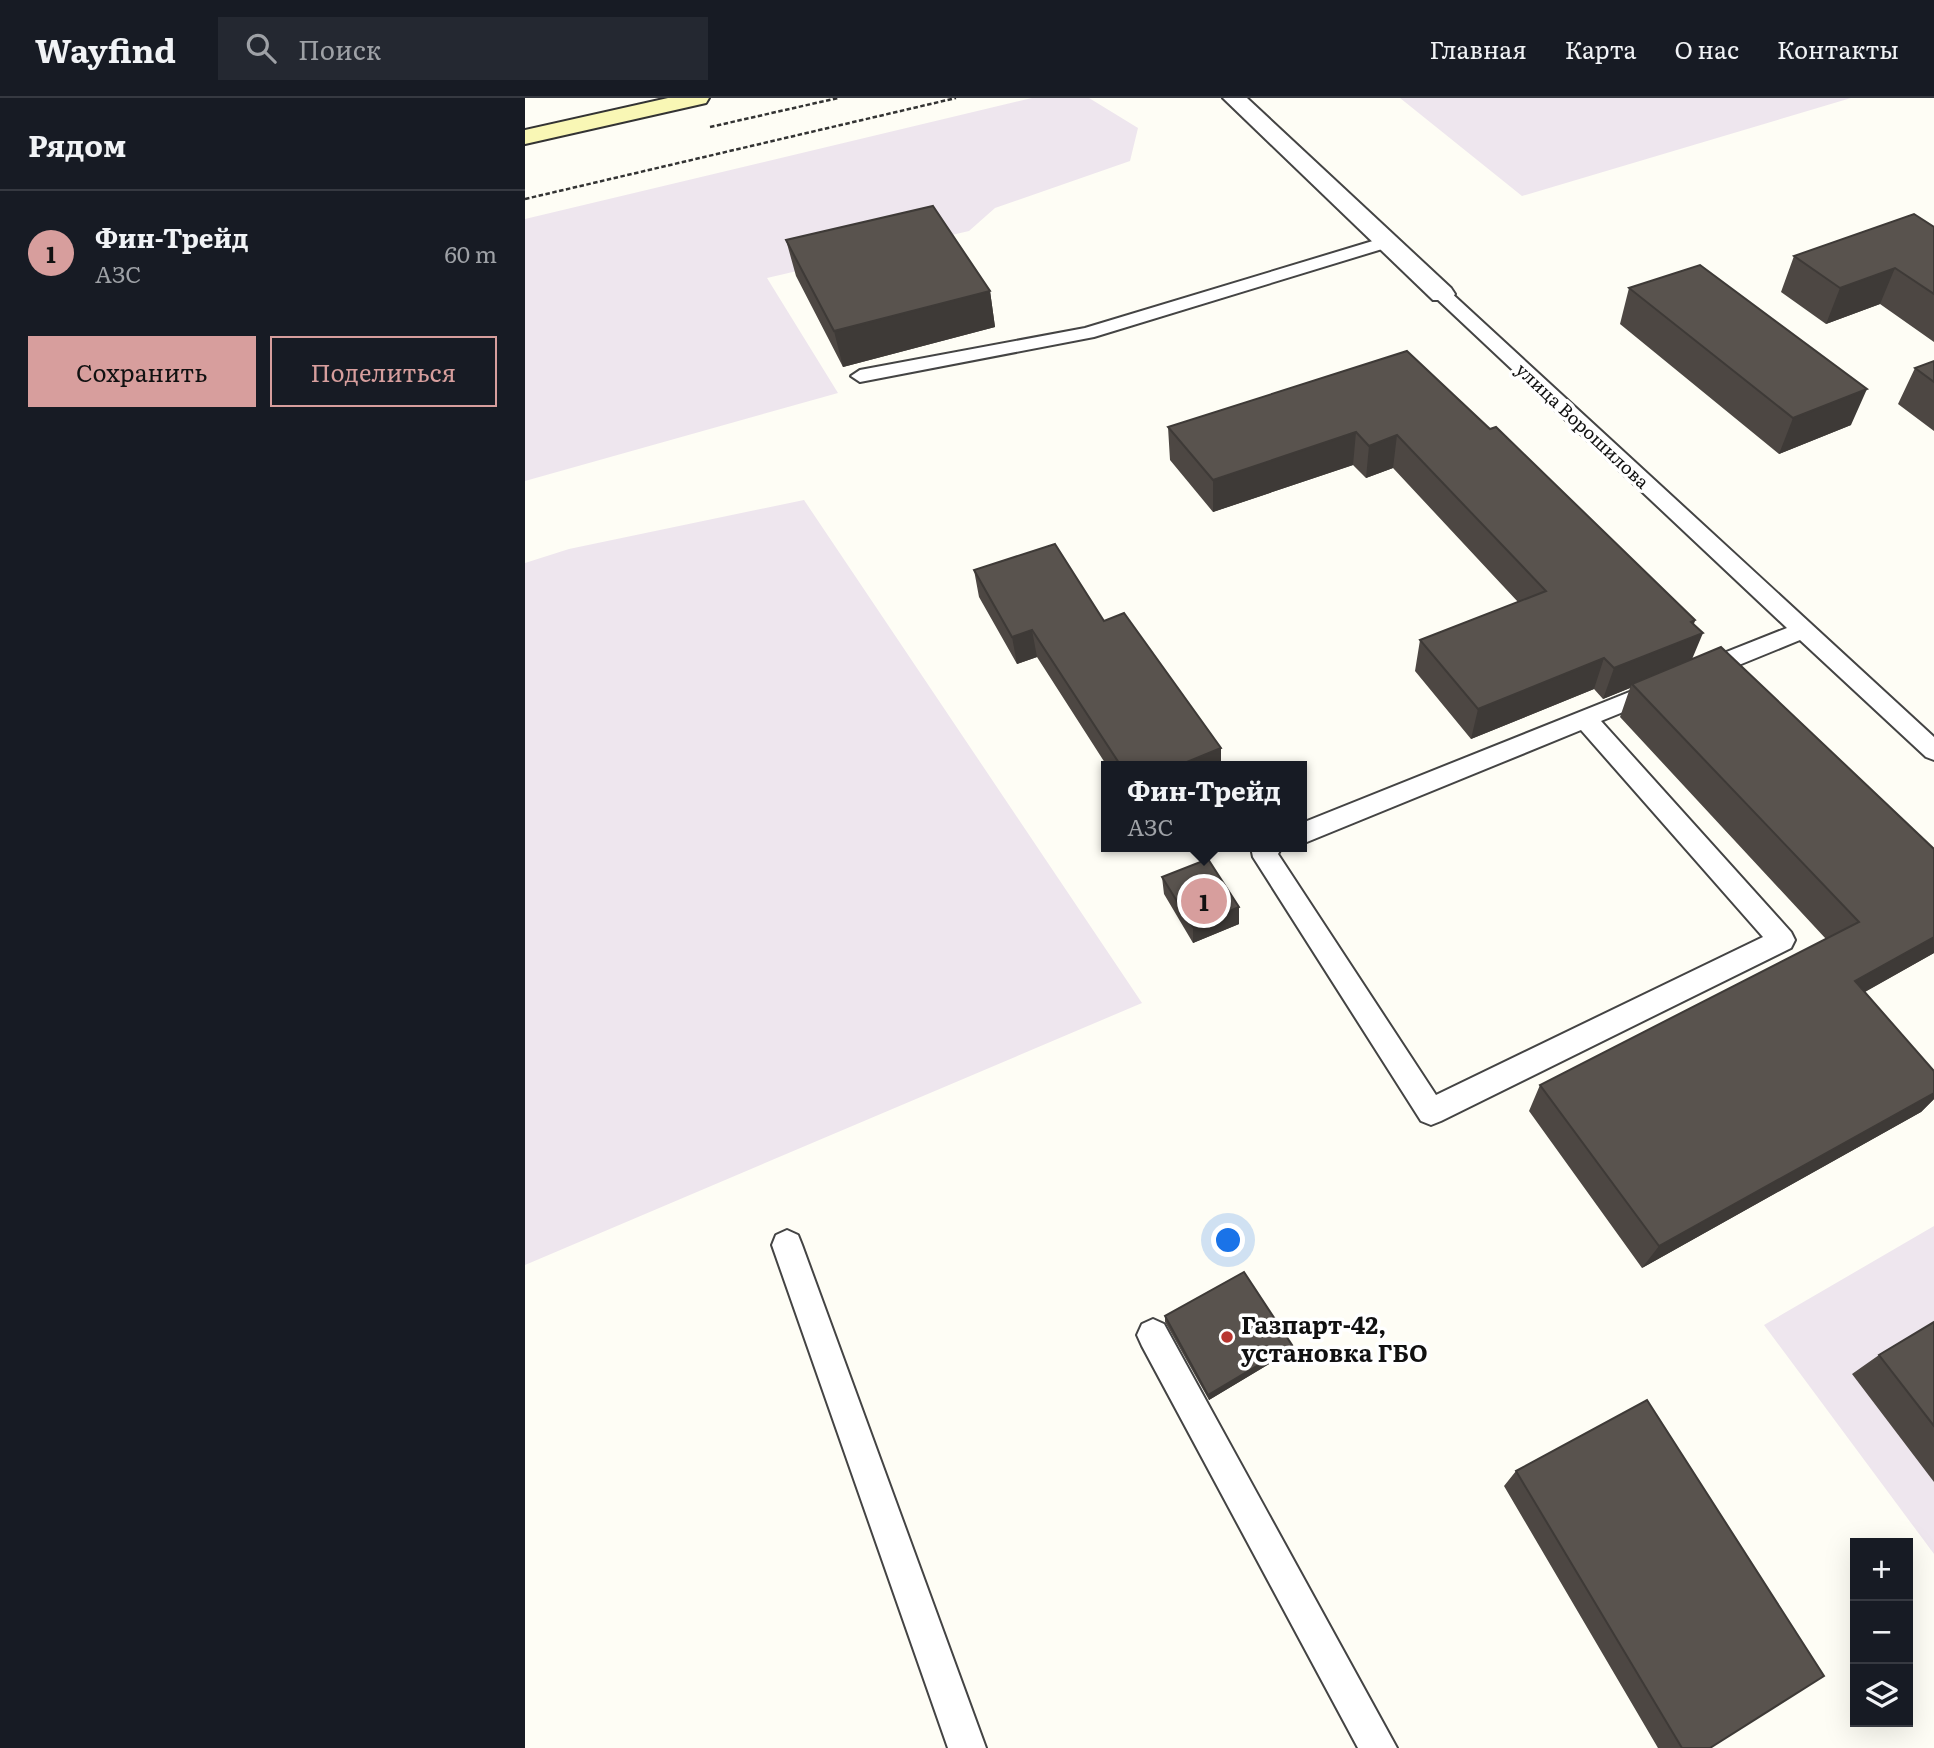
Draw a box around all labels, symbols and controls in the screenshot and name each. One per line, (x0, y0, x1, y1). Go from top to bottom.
search box (218, 17, 708, 80)
text: Wayfind (35, 24, 176, 73)
icon: search (242, 29, 280, 67)
text: Поиск (298, 29, 381, 68)
text: Главная (1429, 31, 1527, 66)
text: Карта (1565, 31, 1637, 66)
text: О нас (1675, 31, 1739, 66)
text: Контакты (1777, 31, 1899, 66)
text: Рядом (28, 122, 126, 166)
text: Фин-Трeйд (95, 217, 249, 256)
text: 1 (46, 236, 56, 270)
text: 60 m (444, 236, 497, 270)
text: АЗС (95, 256, 141, 290)
button: Сохранить (28, 336, 256, 407)
button: Поделиться (270, 336, 497, 407)
street label: улица Ворошилова (1510, 356, 1656, 494)
popup (1101, 761, 1307, 852)
text: Фин-Трeйд (1127, 770, 1281, 809)
text: АЗС (1127, 809, 1174, 843)
pin: 1 (1181, 875, 1227, 927)
your location (1211, 1223, 1245, 1257)
place label: Газпарт-42, установка ГБО (1241, 1306, 1428, 1369)
marker: Газпарт-42, установка ГБО (1219, 1329, 1235, 1345)
map controls (1850, 1538, 1913, 1727)
button: + (1850, 1538, 1913, 1601)
button: − (1850, 1601, 1913, 1664)
button: layers (1850, 1664, 1913, 1727)

